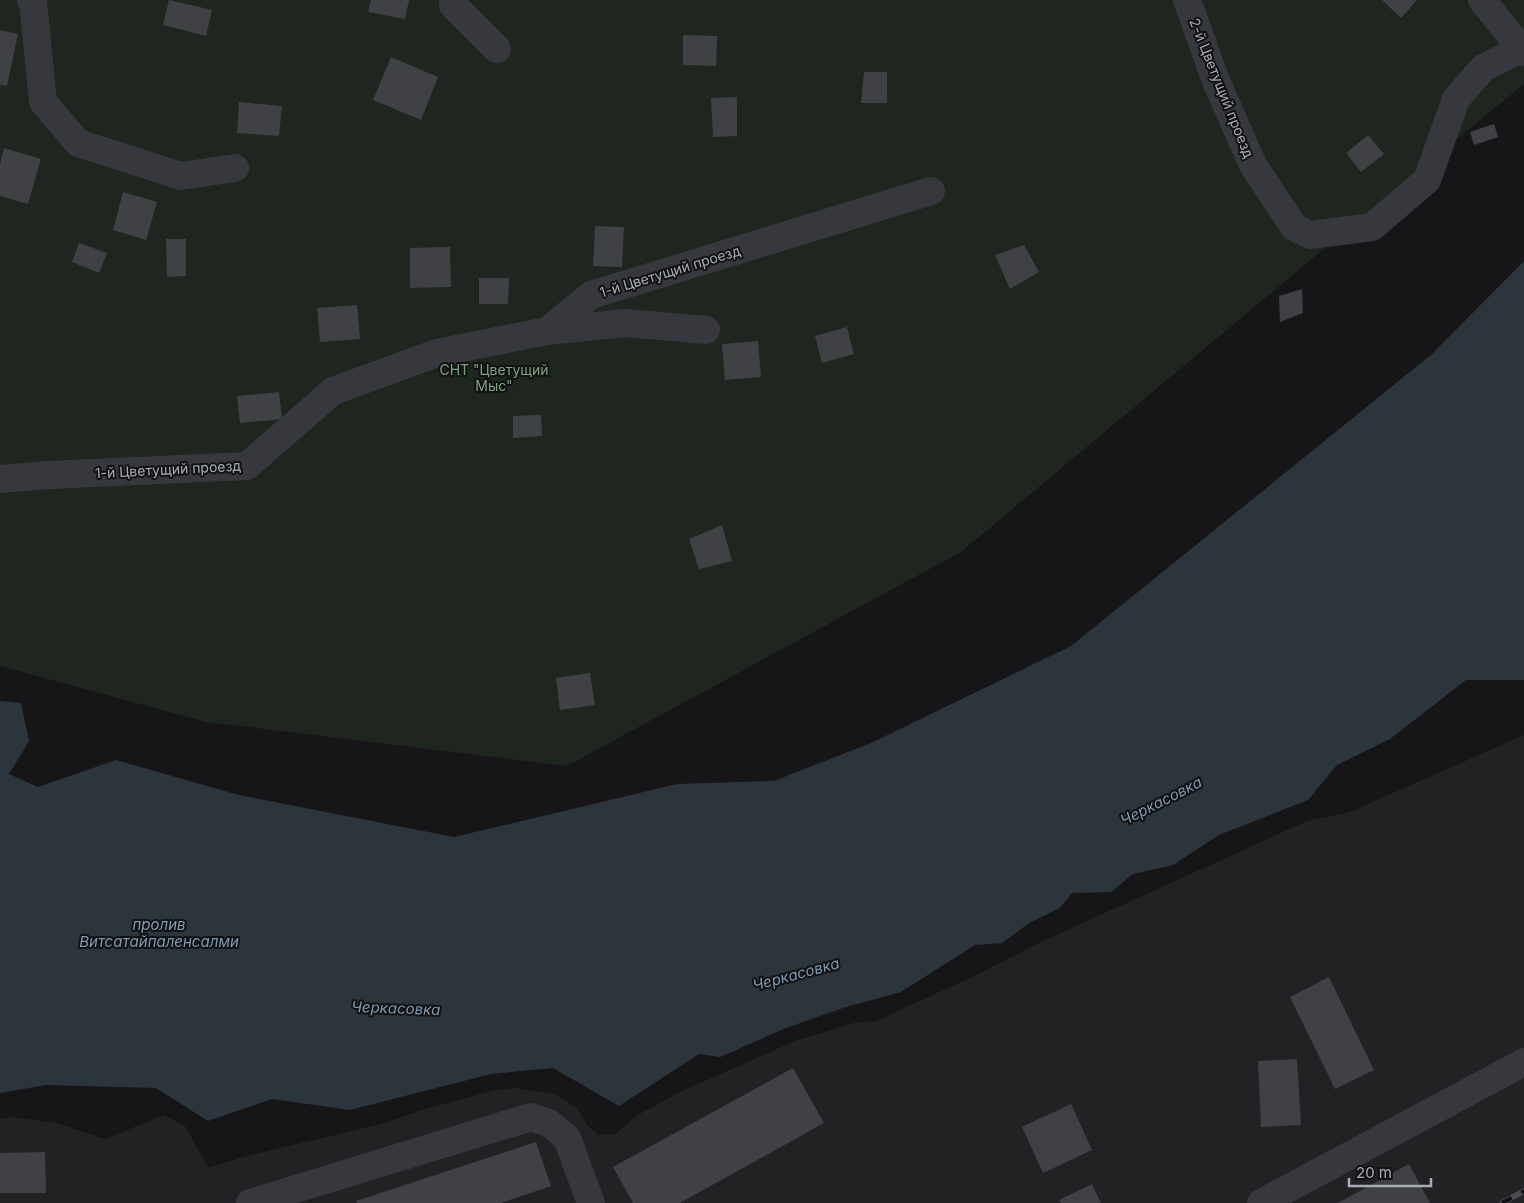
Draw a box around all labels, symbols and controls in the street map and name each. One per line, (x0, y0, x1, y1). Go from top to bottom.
street label: 2-й Цветущий проезд (1186, 16, 1258, 161)
street label: 1-й Цветущий проезд (598, 241, 743, 301)
park label: СНТ "Цветущий Мыс" (439, 361, 549, 394)
street label: 1-й Цветущий проезд (94, 457, 242, 481)
water label: Черкасовка (1117, 772, 1205, 830)
water label: пролив Витсатайпаленсалми (79, 915, 239, 951)
water label: Черкасовка (751, 953, 841, 995)
water label: Черкасовка (351, 997, 441, 1019)
scale bar (1349, 1156, 1432, 1188)
text: 20 m (1356, 1163, 1392, 1182)

